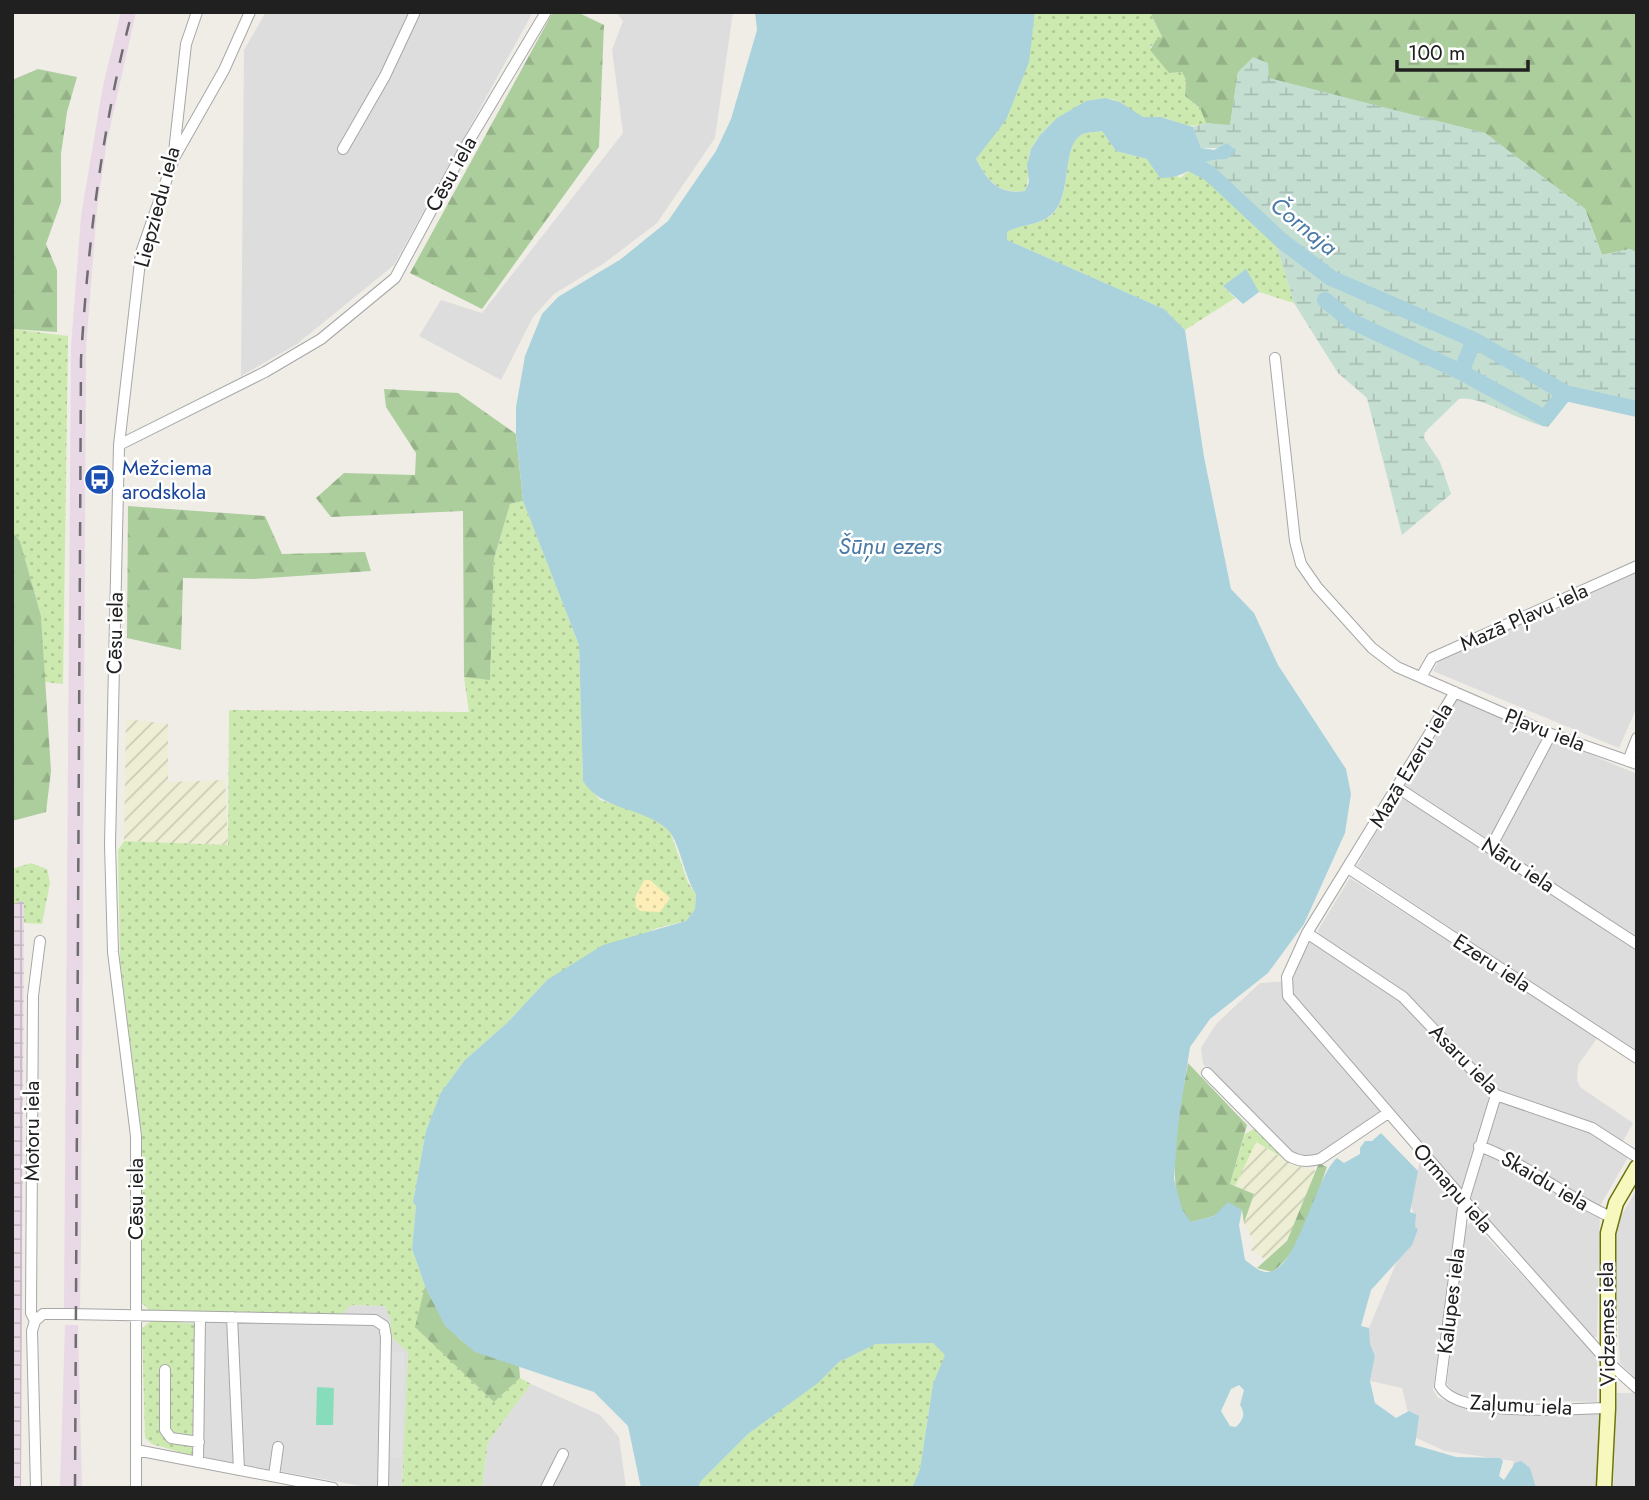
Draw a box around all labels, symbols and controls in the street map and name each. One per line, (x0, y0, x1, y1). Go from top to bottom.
scale bar (1397, 28, 1528, 72)
text: 100 m (1408, 38, 1465, 68)
street label: Cēsu iela (418, 131, 484, 217)
street label: Liepziedu iela (126, 143, 188, 271)
water label: Čornaja (1263, 188, 1345, 264)
place label: Mežciema arodskola (122, 453, 212, 507)
bus stop icon: Mežciema arodskola (82, 463, 116, 497)
water label: Šūņu ezers (838, 529, 943, 563)
street label: Mazā Pļavu iela (1455, 575, 1593, 659)
street label: Cēsu iela (99, 592, 131, 674)
street label: Mazā Ezeru iela (1362, 697, 1460, 833)
street label: Pļavu iela (1500, 701, 1590, 759)
street label: Nāru iela (1475, 830, 1561, 900)
street label: Ezeru iela (1447, 927, 1537, 999)
street label: Asaru iela (1422, 1017, 1506, 1101)
street label: Motoru iela (17, 1081, 47, 1181)
street label: Ormaņu iela (1406, 1137, 1500, 1239)
street label: Skaidu iela (1496, 1144, 1594, 1218)
street label: Cēsu iela (121, 1158, 151, 1240)
street label: Kalupes iela (1430, 1246, 1472, 1356)
street label: Vidzemes iela (1591, 1261, 1623, 1387)
street label: Zaļumu iela (1469, 1387, 1573, 1423)

